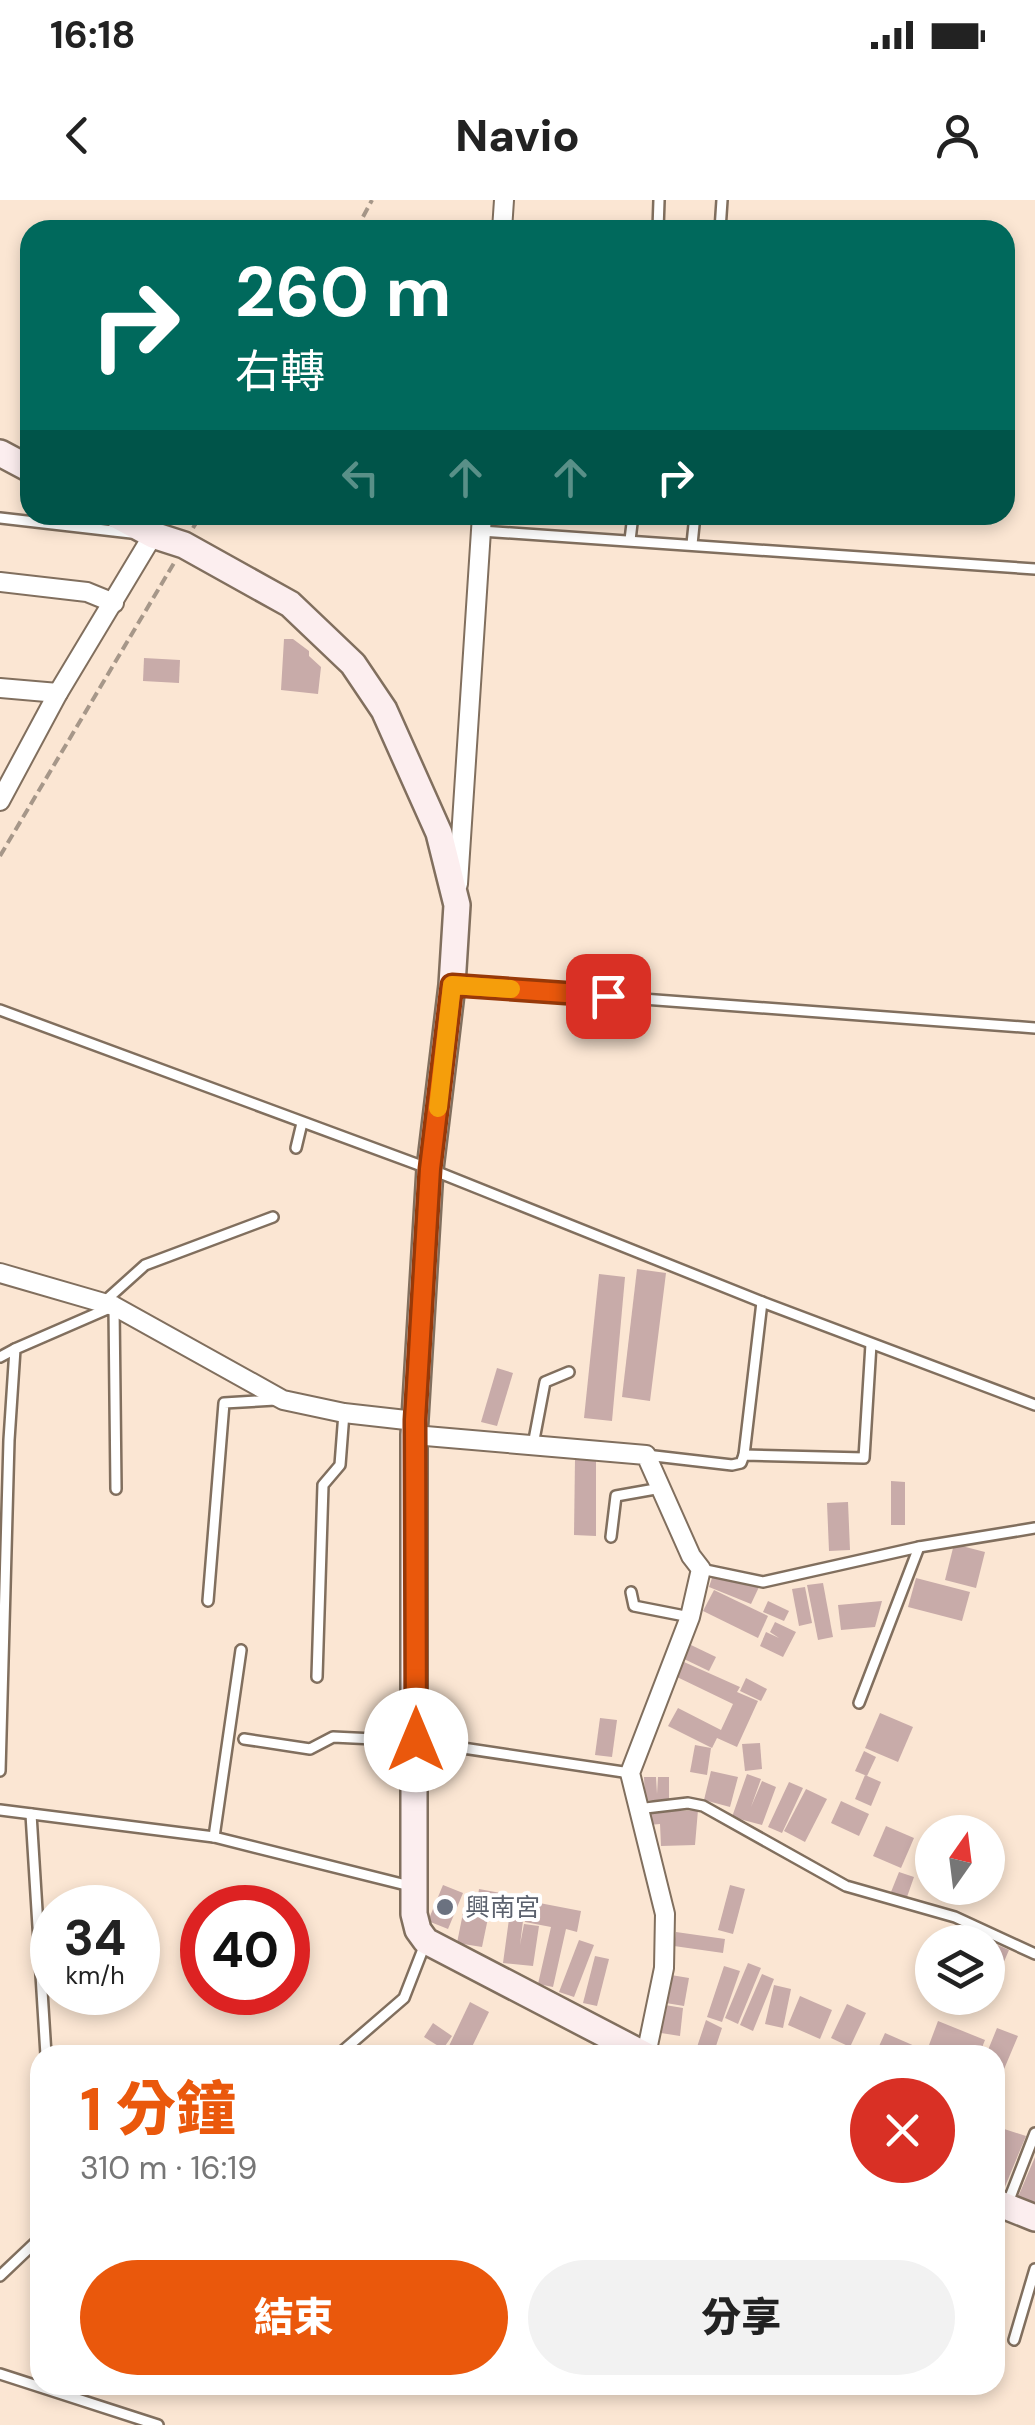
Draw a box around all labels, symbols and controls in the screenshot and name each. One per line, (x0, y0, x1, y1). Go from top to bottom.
text: 16:18 (50, 10, 135, 60)
text: Navio (455, 106, 580, 165)
icon: back (50, 108, 105, 163)
icon: person (930, 108, 985, 163)
text: 260 m (235, 247, 451, 338)
icon: right (70, 260, 200, 390)
text: 右轉 (235, 342, 325, 401)
icon: left (333, 450, 388, 505)
icon: ahead (438, 450, 493, 505)
icon: ahead (543, 450, 598, 505)
icon: right (648, 450, 703, 505)
pin (566, 954, 651, 1039)
icon: arrive (581, 969, 636, 1024)
position arrow (364, 1688, 468, 1792)
north arrow (915, 1815, 1005, 1905)
map controls (915, 1815, 1005, 2015)
speed limit sign: 40 (180, 1885, 310, 2015)
place label: 興南宮 (465, 1891, 540, 1924)
marker: 興南宮 (434, 1896, 456, 1918)
text: 34 (64, 1905, 126, 1971)
button: layers (915, 1925, 1005, 2015)
text: km/h (65, 1959, 125, 1992)
text: 1 分鐘 (80, 2070, 236, 2149)
button: close (850, 2078, 955, 2183)
text: 310 m · 16:19 (80, 2147, 257, 2189)
button: 結束 (80, 2260, 508, 2375)
button: 分享 (528, 2260, 955, 2375)

